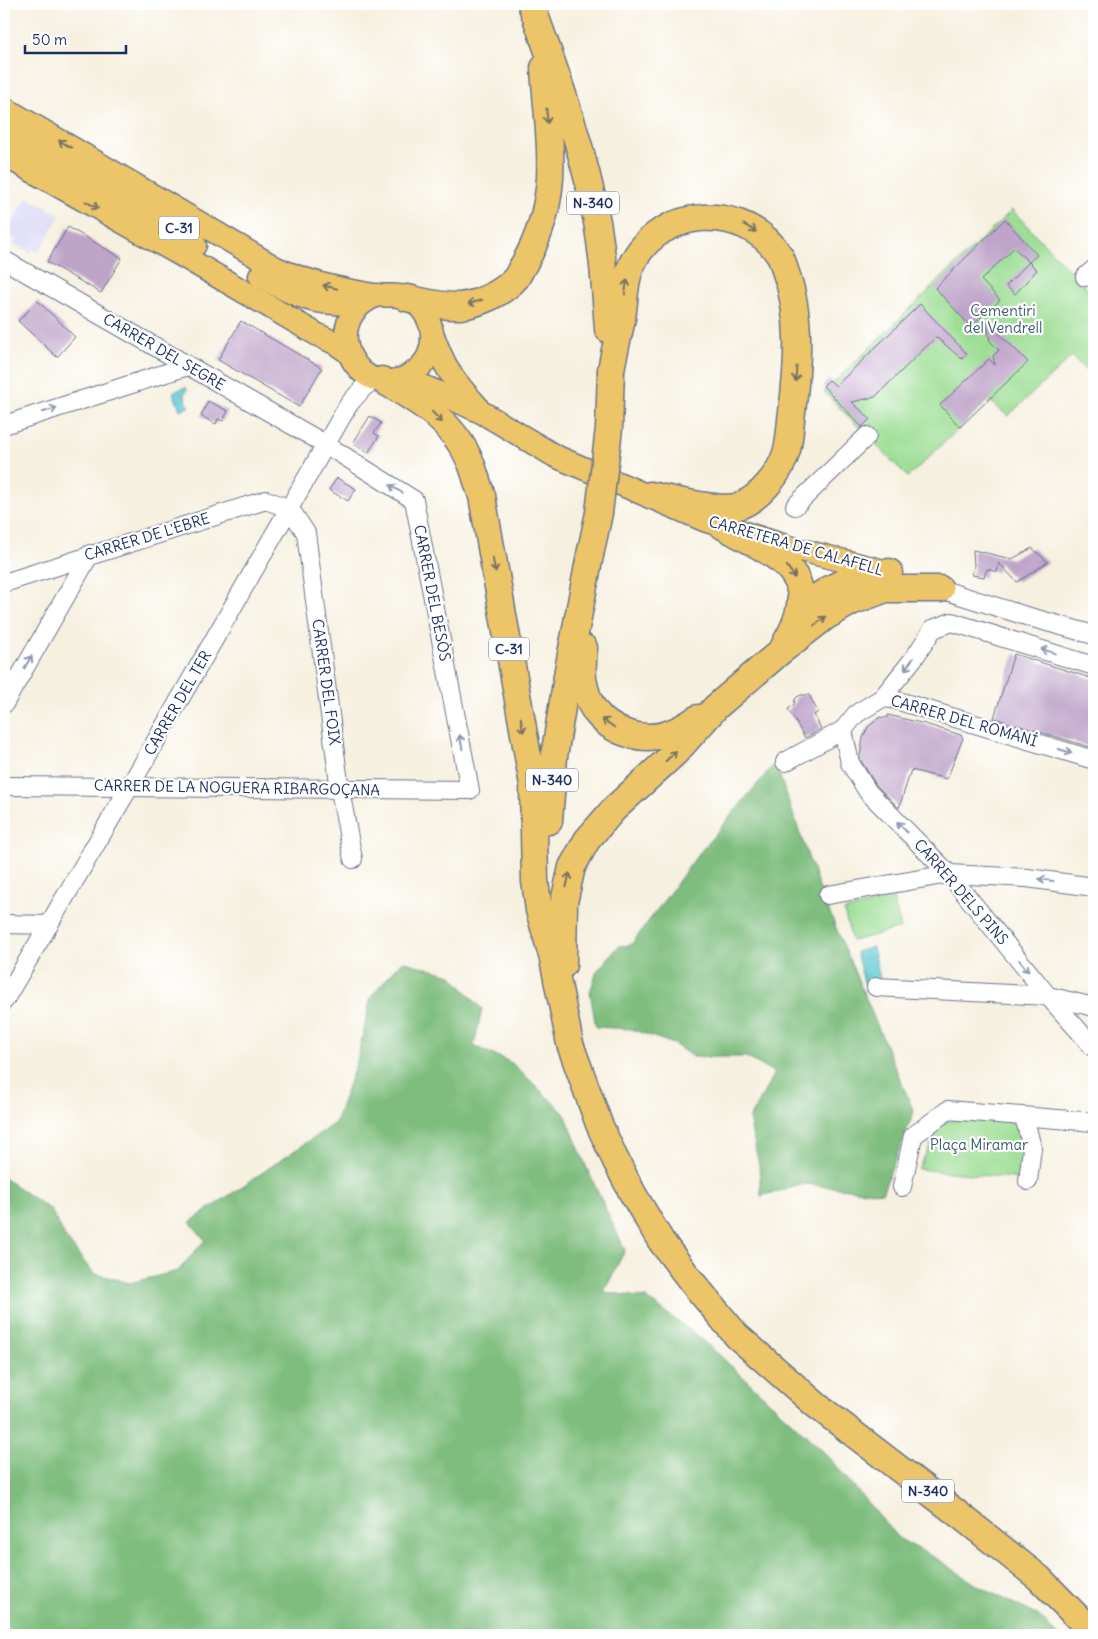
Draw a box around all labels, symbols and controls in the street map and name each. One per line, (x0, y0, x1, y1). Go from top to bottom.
scale bar (25, 22, 126, 54)
text: 50 m (32, 30, 67, 49)
one-way arrow (542, 107, 552, 123)
one-way arrow (58, 139, 72, 149)
road number: N-340 (567, 192, 619, 214)
one-way arrow (84, 201, 99, 210)
road number: C-31 (159, 217, 199, 240)
one-way arrow (742, 223, 756, 233)
one-way arrow (621, 280, 631, 296)
one-way arrow (323, 282, 339, 291)
one-way arrow (468, 298, 483, 307)
park label: Cementiri del Vendrell (964, 301, 1042, 337)
street label: CARRER DEL SEGRE (100, 309, 229, 394)
one-way arrow (791, 366, 801, 382)
one-way arrow (42, 405, 58, 414)
one-way arrow (431, 410, 443, 423)
one-way arrow (390, 483, 404, 493)
street label: CARRER DE L'EBRE (82, 508, 212, 565)
street label: CARRETERA DE CALAFELL (707, 511, 886, 580)
street label: CARRER DEL BESÒS (410, 523, 456, 663)
one-way arrow (489, 556, 499, 572)
one-way arrow (786, 565, 796, 579)
one-way arrow (813, 616, 827, 626)
street label: CARRER DEL FOIX (308, 618, 345, 747)
road number: C-31 (489, 638, 529, 661)
one-way arrow (1040, 645, 1056, 655)
street label: CARRER DEL TER (140, 647, 215, 759)
one-way arrow (24, 655, 34, 669)
one-way arrow (904, 657, 915, 670)
street label: CARRER DEL ROMANÍ (889, 691, 1040, 751)
one-way arrow (518, 716, 528, 732)
one-way arrow (601, 718, 615, 728)
one-way arrow (455, 734, 465, 750)
one-way arrow (1056, 746, 1072, 756)
one-way arrow (664, 751, 676, 763)
road number: N-340 (526, 768, 578, 792)
street label: CARRER DE LA NOGUERA RIBARGOÇANA (94, 776, 381, 800)
one-way arrow (896, 821, 908, 833)
street label: CARRER DELS PINS (910, 835, 1013, 949)
one-way arrow (564, 872, 573, 888)
one-way arrow (1038, 875, 1054, 885)
one-way arrow (1018, 959, 1029, 972)
park label: Plaça Miramar (930, 1135, 1028, 1154)
road number: N-340 (902, 1480, 954, 1502)

